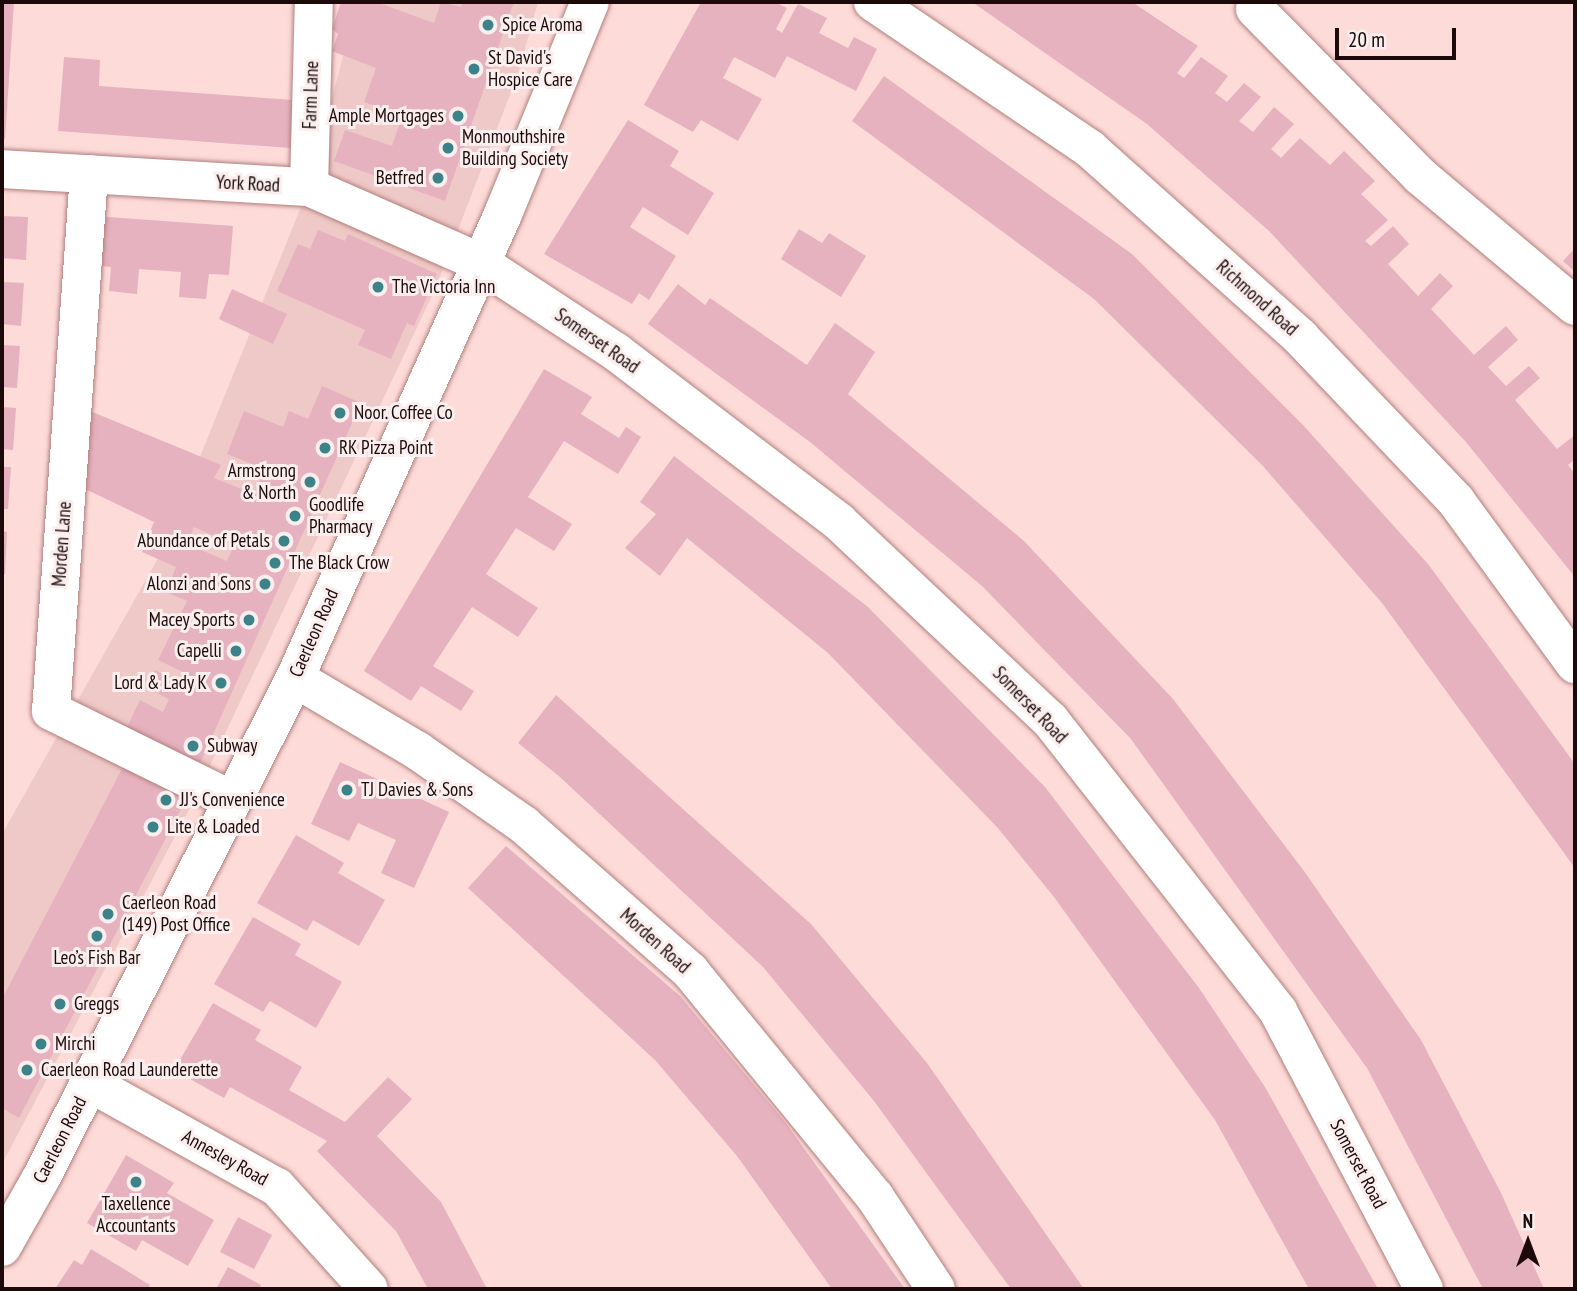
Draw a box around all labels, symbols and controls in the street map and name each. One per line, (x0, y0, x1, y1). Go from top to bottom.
place label: Spice Aroma (502, 14, 583, 36)
scale bar (1339, 14, 1460, 58)
marker: Spice Aroma (480, 17, 496, 33)
text: 20 m (1348, 26, 1385, 53)
place label: St David's Hospice Care (488, 47, 573, 91)
street label: Farm Lane (298, 60, 324, 130)
marker: St David's Hospice Care (466, 61, 482, 77)
place label: Ample Mortgages (329, 105, 444, 127)
marker: Ample Mortgages (450, 108, 466, 124)
place label: Monmouthshire Building Society (462, 126, 568, 170)
marker: Monmouthshire Building Society (440, 140, 456, 156)
place label: Betfred (376, 167, 424, 189)
marker: Betfred (430, 170, 446, 186)
street label: York Road (215, 171, 281, 197)
street label: Richmond Road (1211, 255, 1303, 341)
place label: The Victoria Inn (392, 276, 496, 298)
marker: The Victoria Inn (370, 279, 386, 295)
street label: Somerset Road (550, 304, 644, 378)
place label: Noor. Coffee Co (354, 402, 454, 424)
marker: Noor. Coffee Co (332, 405, 348, 421)
place label: RK Pizza Point (339, 437, 433, 459)
marker: RK Pizza Point (317, 440, 333, 456)
place label: Armstrong & North (228, 460, 296, 504)
marker: Armstrong & North (302, 474, 318, 490)
place label: Goodlife Pharmacy (309, 494, 372, 538)
street label: Morden Lane (48, 501, 76, 587)
marker: Goodlife Pharmacy (287, 508, 303, 524)
place label: Abundance of Petals (137, 530, 270, 552)
marker: Abundance of Petals (276, 533, 292, 549)
place label: The Black Crow (289, 552, 390, 574)
marker: The Black Crow (267, 555, 283, 571)
place label: Alonzi and Sons (147, 573, 251, 595)
marker: Alonzi and Sons (257, 576, 273, 592)
street label: Caerleon Road (284, 585, 344, 681)
place label: Macey Sports (148, 609, 235, 631)
marker: Macey Sports (241, 612, 257, 628)
place label: Capelli (177, 640, 222, 662)
marker: Capelli (228, 643, 244, 659)
street label: Somerset Road (988, 662, 1072, 748)
place label: Lord & Lady K (114, 672, 207, 694)
marker: Lord & Lady K (213, 675, 229, 691)
place label: Subway (207, 735, 257, 757)
marker: Subway (185, 738, 201, 754)
place label: TJ Davies & Sons (361, 779, 473, 801)
marker: TJ Davies & Sons (339, 782, 355, 798)
place label: JJ's Convenience (180, 789, 285, 811)
marker: JJ's Convenience (158, 792, 174, 808)
place label: Lite & Loaded (167, 816, 260, 838)
marker: Lite & Loaded (145, 819, 161, 835)
place label: Caerleon Road (149) Post Office (122, 892, 230, 936)
street label: Morden Road (615, 904, 695, 978)
marker: Caerleon Road (149) Post Office (100, 906, 116, 922)
marker: Leo’s Fish Bar (89, 928, 105, 944)
place label: Leo’s Fish Bar (53, 947, 141, 969)
place label: Greggs (74, 993, 119, 1015)
marker: Greggs (52, 996, 68, 1012)
place label: Mirchi (55, 1033, 96, 1055)
marker: Mirchi (33, 1036, 49, 1052)
place label: Caerleon Road Launderette (41, 1059, 218, 1081)
marker: Caerleon Road Launderette (19, 1062, 35, 1078)
street label: Caerleon Road (28, 1093, 92, 1187)
street label: Somerset Road (1325, 1116, 1391, 1212)
street label: Annesley Road (178, 1125, 272, 1191)
marker: Taxellence Accountants (128, 1174, 144, 1190)
place label: Taxellence Accountants (96, 1193, 176, 1237)
north arrow (1493, 1207, 1563, 1277)
text: N (1523, 1209, 1533, 1233)

